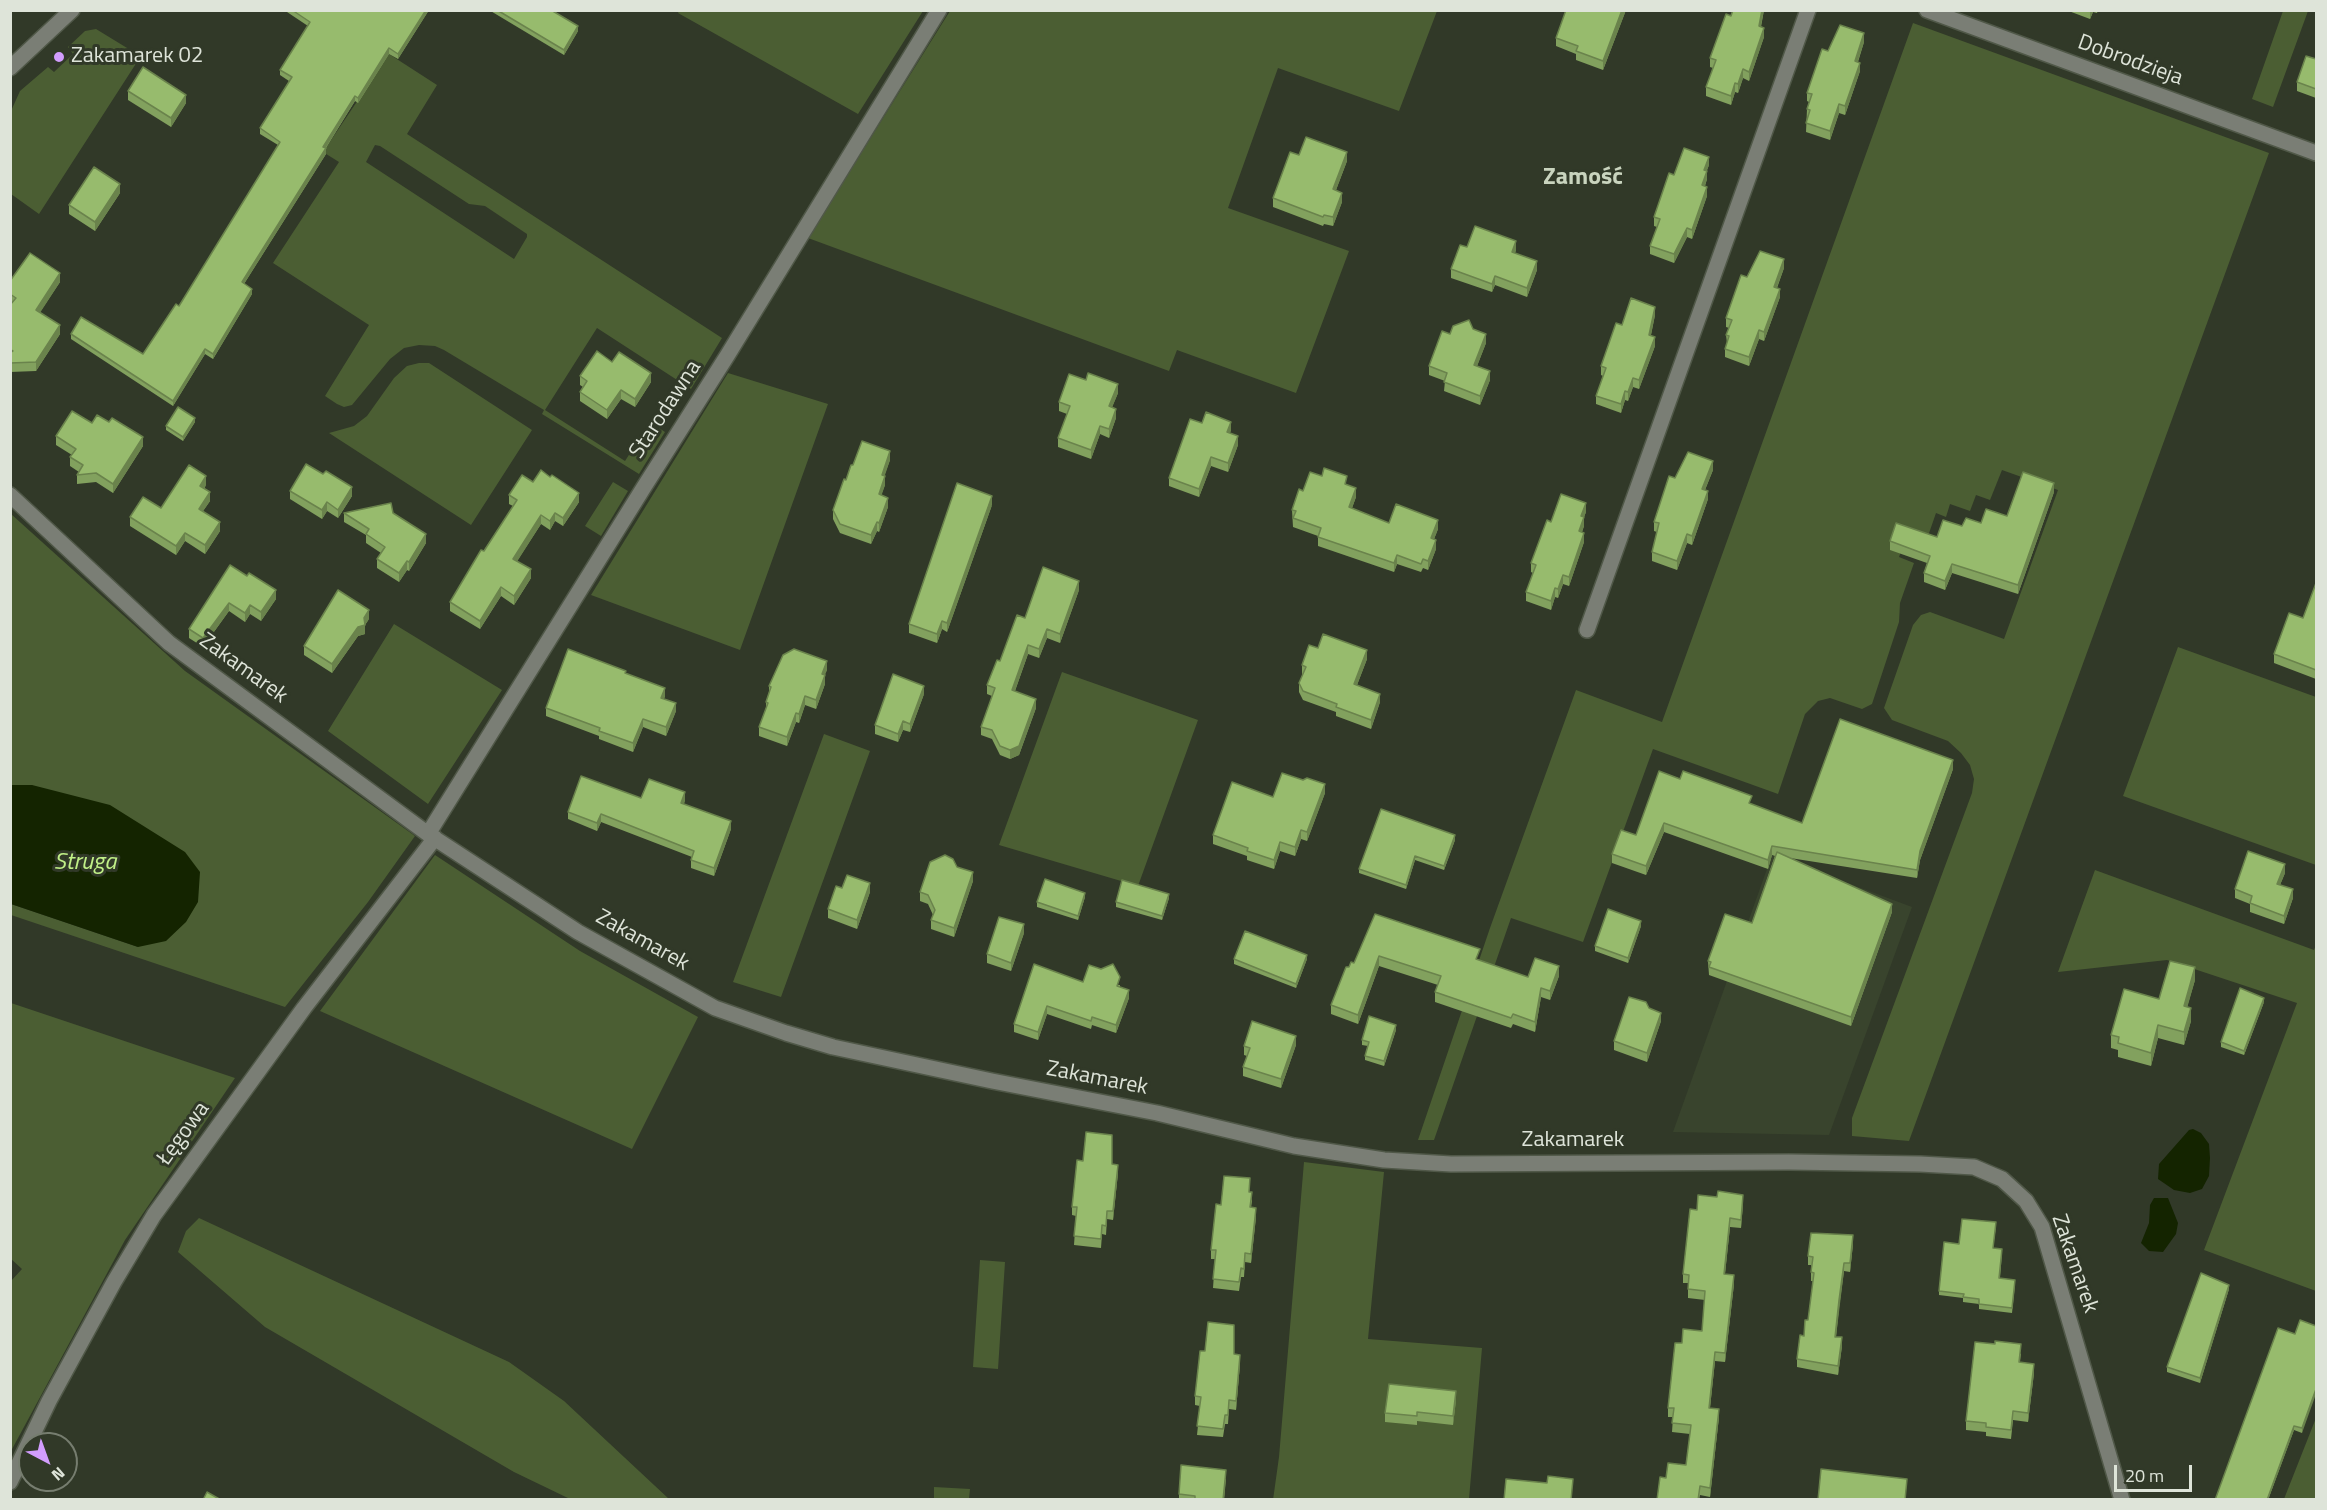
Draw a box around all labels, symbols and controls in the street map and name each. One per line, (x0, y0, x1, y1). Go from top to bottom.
street label: Dobrodzieja (2074, 30, 2186, 92)
place label: Zakamarek 02 (71, 44, 203, 70)
marker: Zakamarek 02 (52, 50, 66, 64)
district label: Zamość (1543, 164, 1623, 192)
street label: Starodawna (625, 356, 707, 464)
street label: Zakamarek (194, 628, 292, 710)
water label: Struga (54, 849, 116, 877)
street label: Zakamarek (591, 905, 693, 977)
street label: Zakamarek (1044, 1056, 1150, 1102)
street label: Łęgowa (152, 1097, 216, 1171)
street label: Zakamarek (1522, 1128, 1624, 1154)
street label: Zakamarek (2045, 1211, 2103, 1317)
north arrow (18, 1432, 78, 1492)
scale bar (2117, 1453, 2195, 1491)
text: N (46, 1461, 71, 1487)
text: 20 m (2125, 1462, 2164, 1489)

